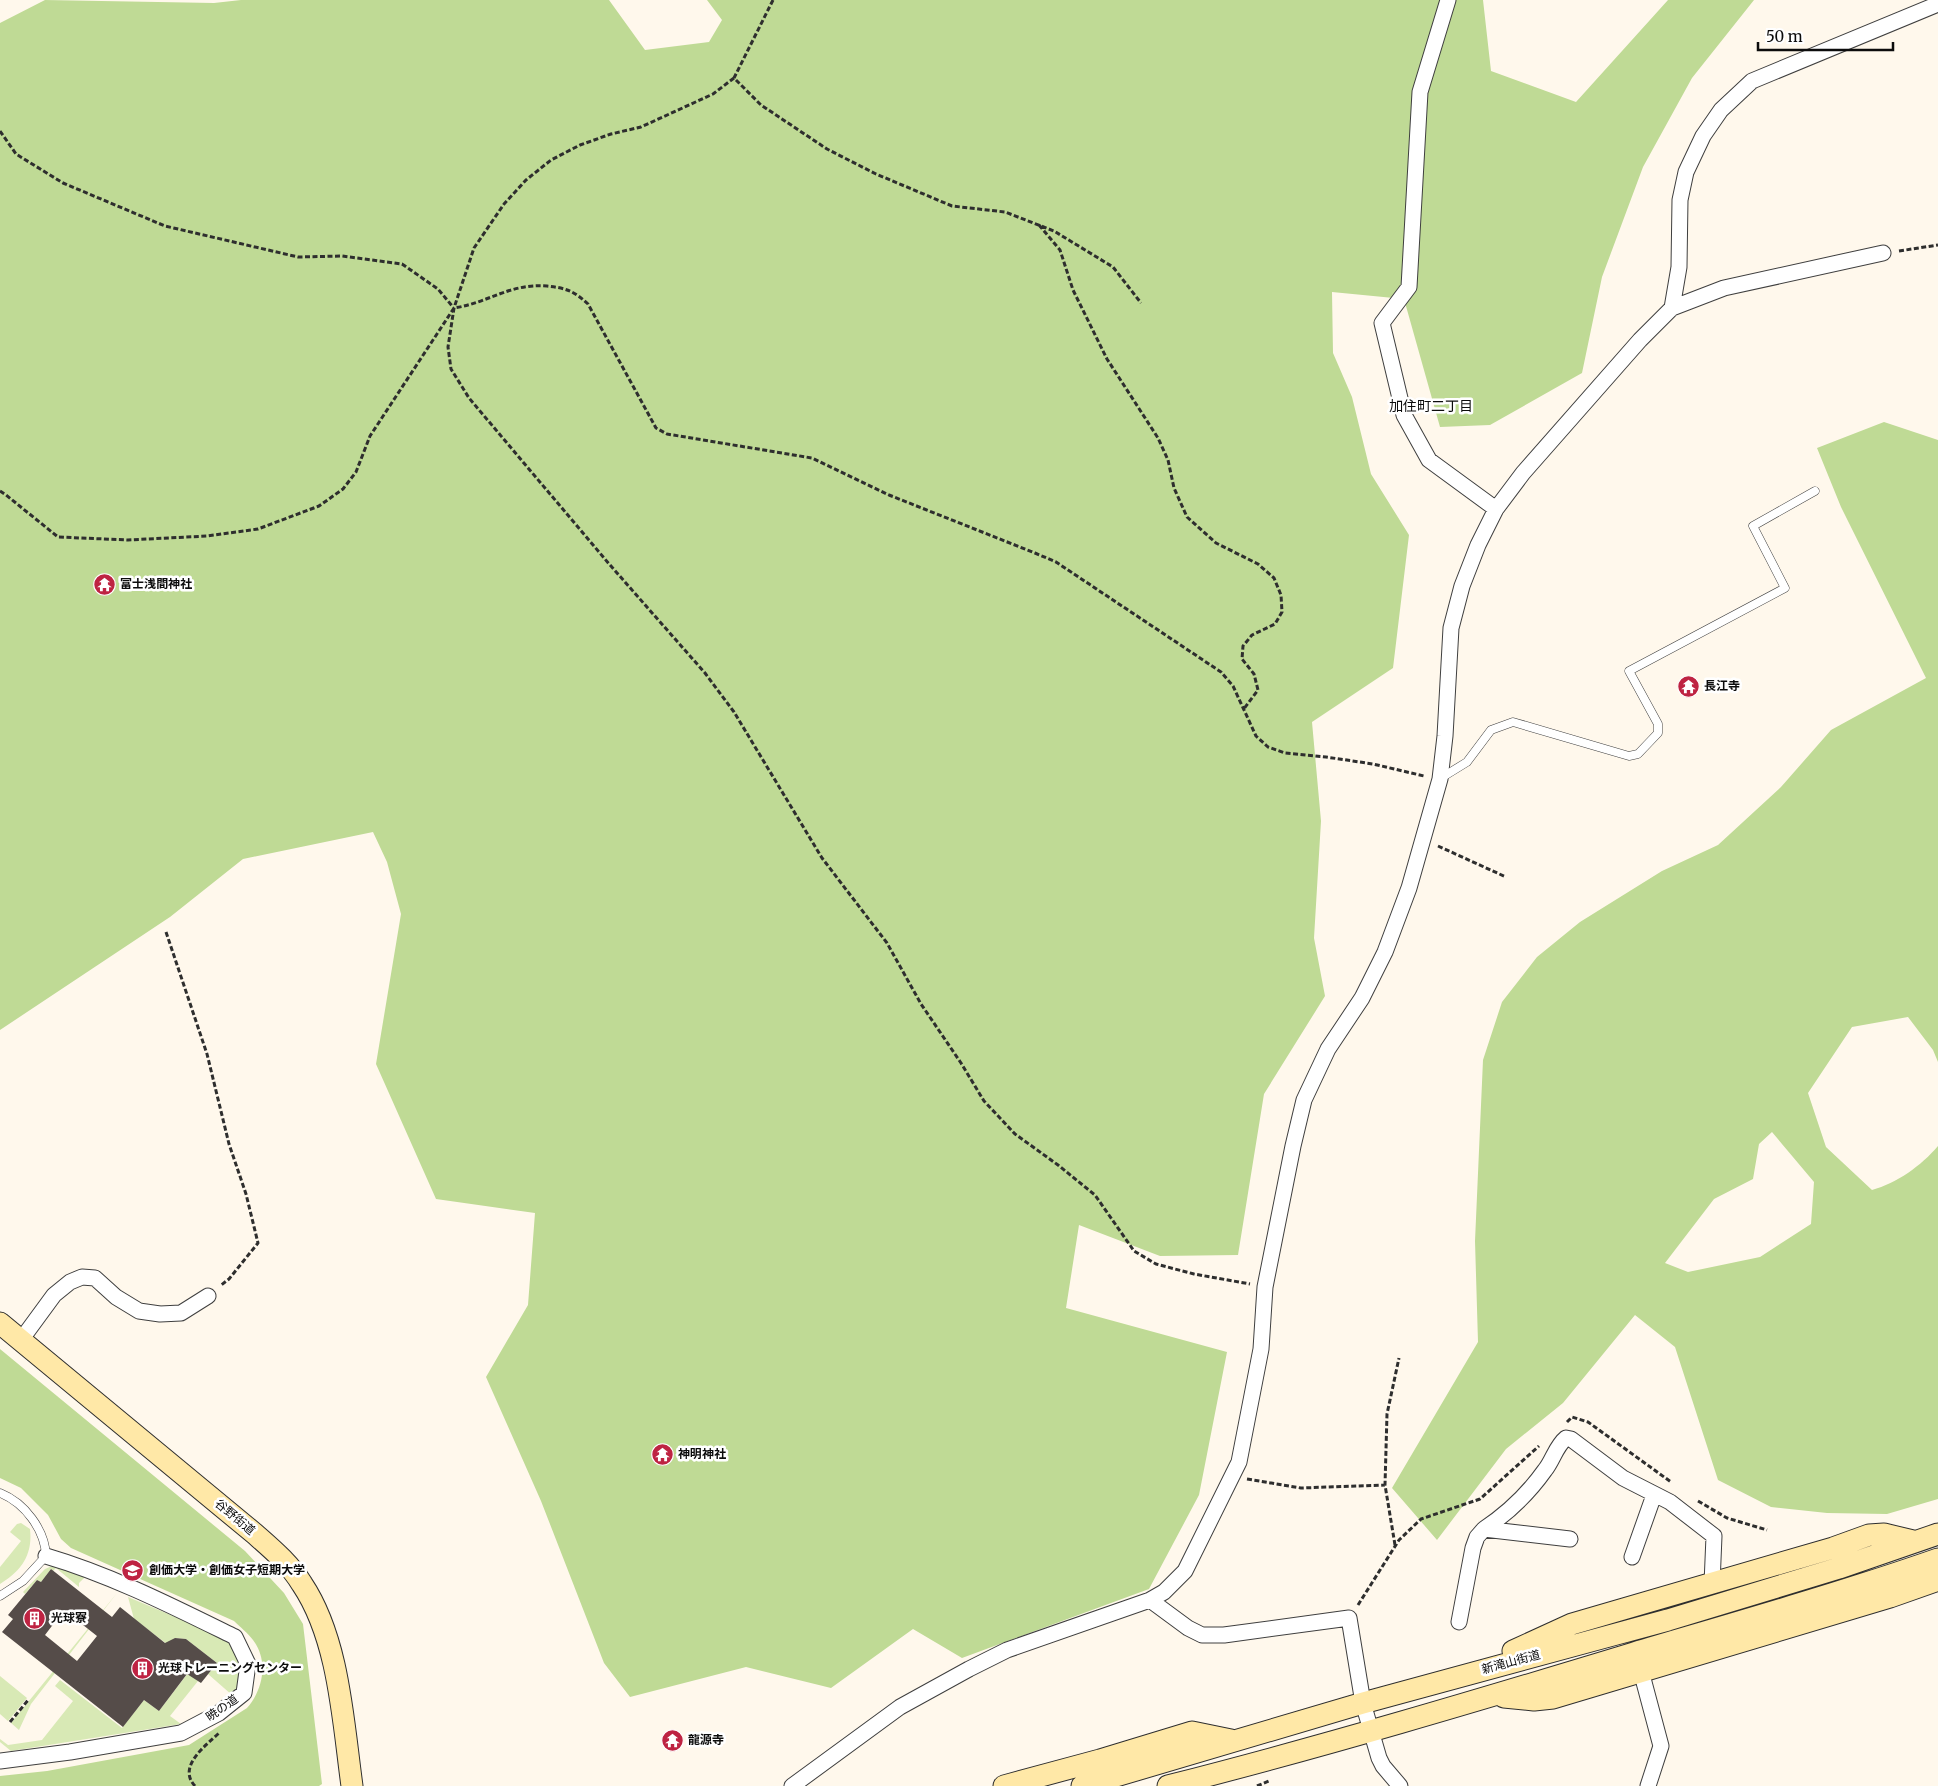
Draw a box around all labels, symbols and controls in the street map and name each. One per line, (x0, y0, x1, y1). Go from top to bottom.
scale bar (1758, 20, 1893, 52)
text: 50 m (1766, 27, 1803, 46)
district label: 加住町二丁目 (1389, 397, 1473, 415)
temple icon: 富士浅間神社 (92, 572, 116, 596)
place label: 富士浅間神社 (120, 576, 192, 591)
temple icon: 長江寺 (1676, 674, 1700, 698)
place label: 長江寺 (1704, 678, 1740, 693)
temple icon: 神明神社 (650, 1442, 674, 1466)
place label: 神明神社 (678, 1446, 726, 1461)
street label: 谷野街道 (212, 1495, 259, 1538)
school or university icon: 創価大学・創価女子短期大学 (121, 1558, 145, 1582)
place label: 創価大学・創価女子短期大学 (149, 1562, 305, 1577)
building icon: 光球寮 (23, 1606, 47, 1630)
place label: 光球寮 (51, 1610, 87, 1625)
street label: 新滝山街道 (1480, 1647, 1542, 1677)
building icon: 光球トレーニングセンター (130, 1656, 154, 1680)
place label: 光球トレーニングセンター (158, 1660, 302, 1675)
street label: 暁の道 (203, 1691, 241, 1724)
temple icon: 龍源寺 (660, 1728, 684, 1752)
place label: 龍源寺 (688, 1732, 724, 1747)

